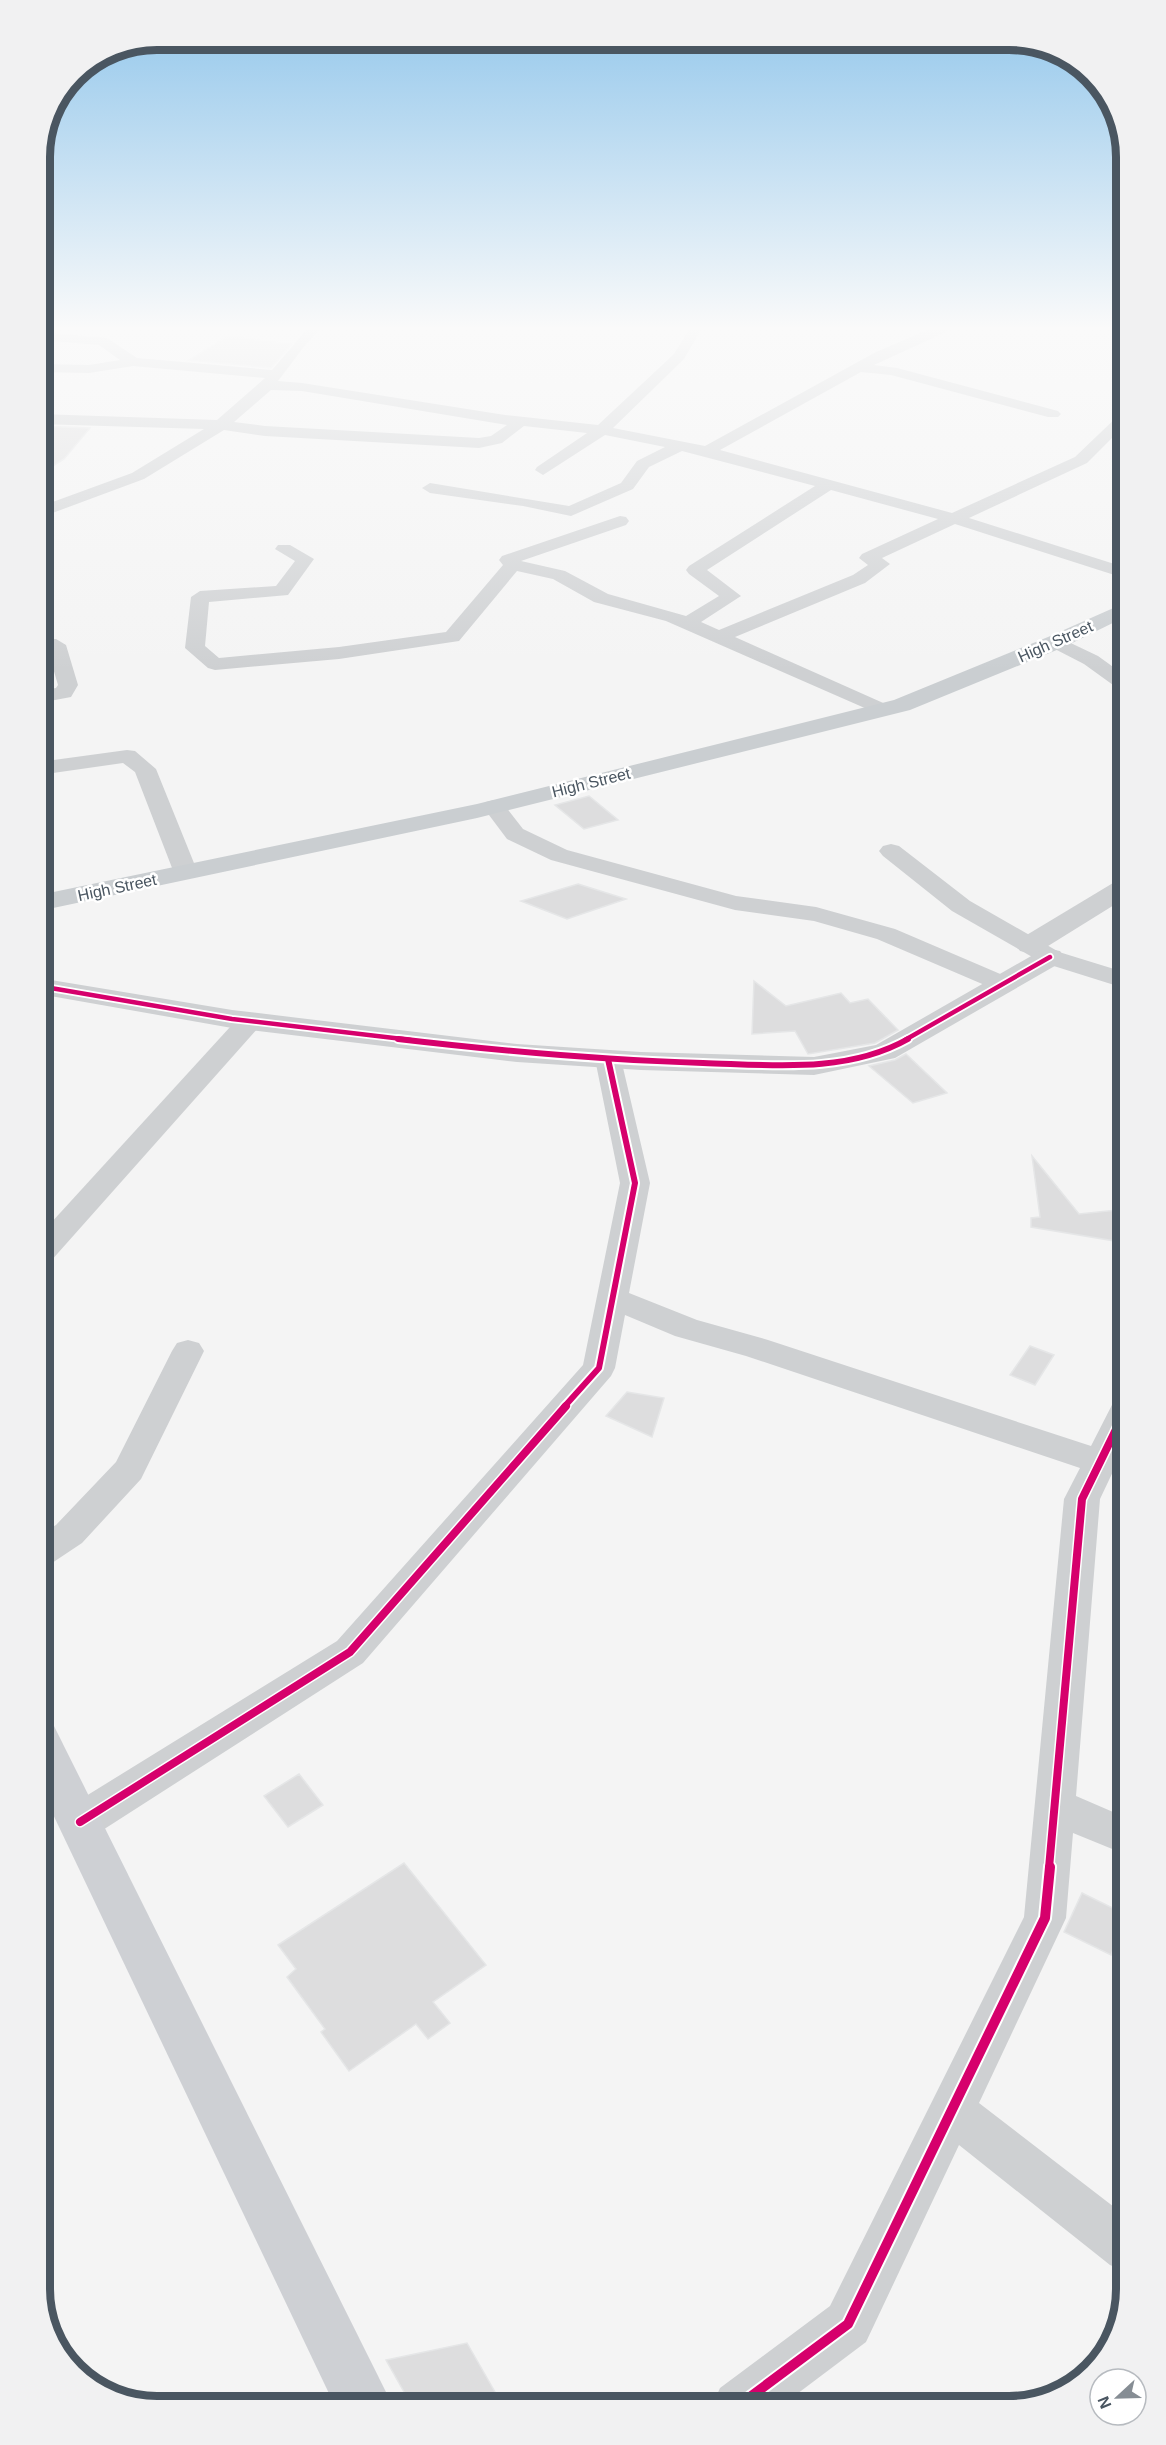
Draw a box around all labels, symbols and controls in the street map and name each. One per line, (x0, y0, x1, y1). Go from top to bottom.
street label: High Street (1015, 617, 1096, 666)
street label: High Street (550, 764, 633, 800)
street label: High Street (76, 871, 159, 904)
north arrow (1088, 2367, 1148, 2427)
text: N (1095, 2394, 1115, 2411)

